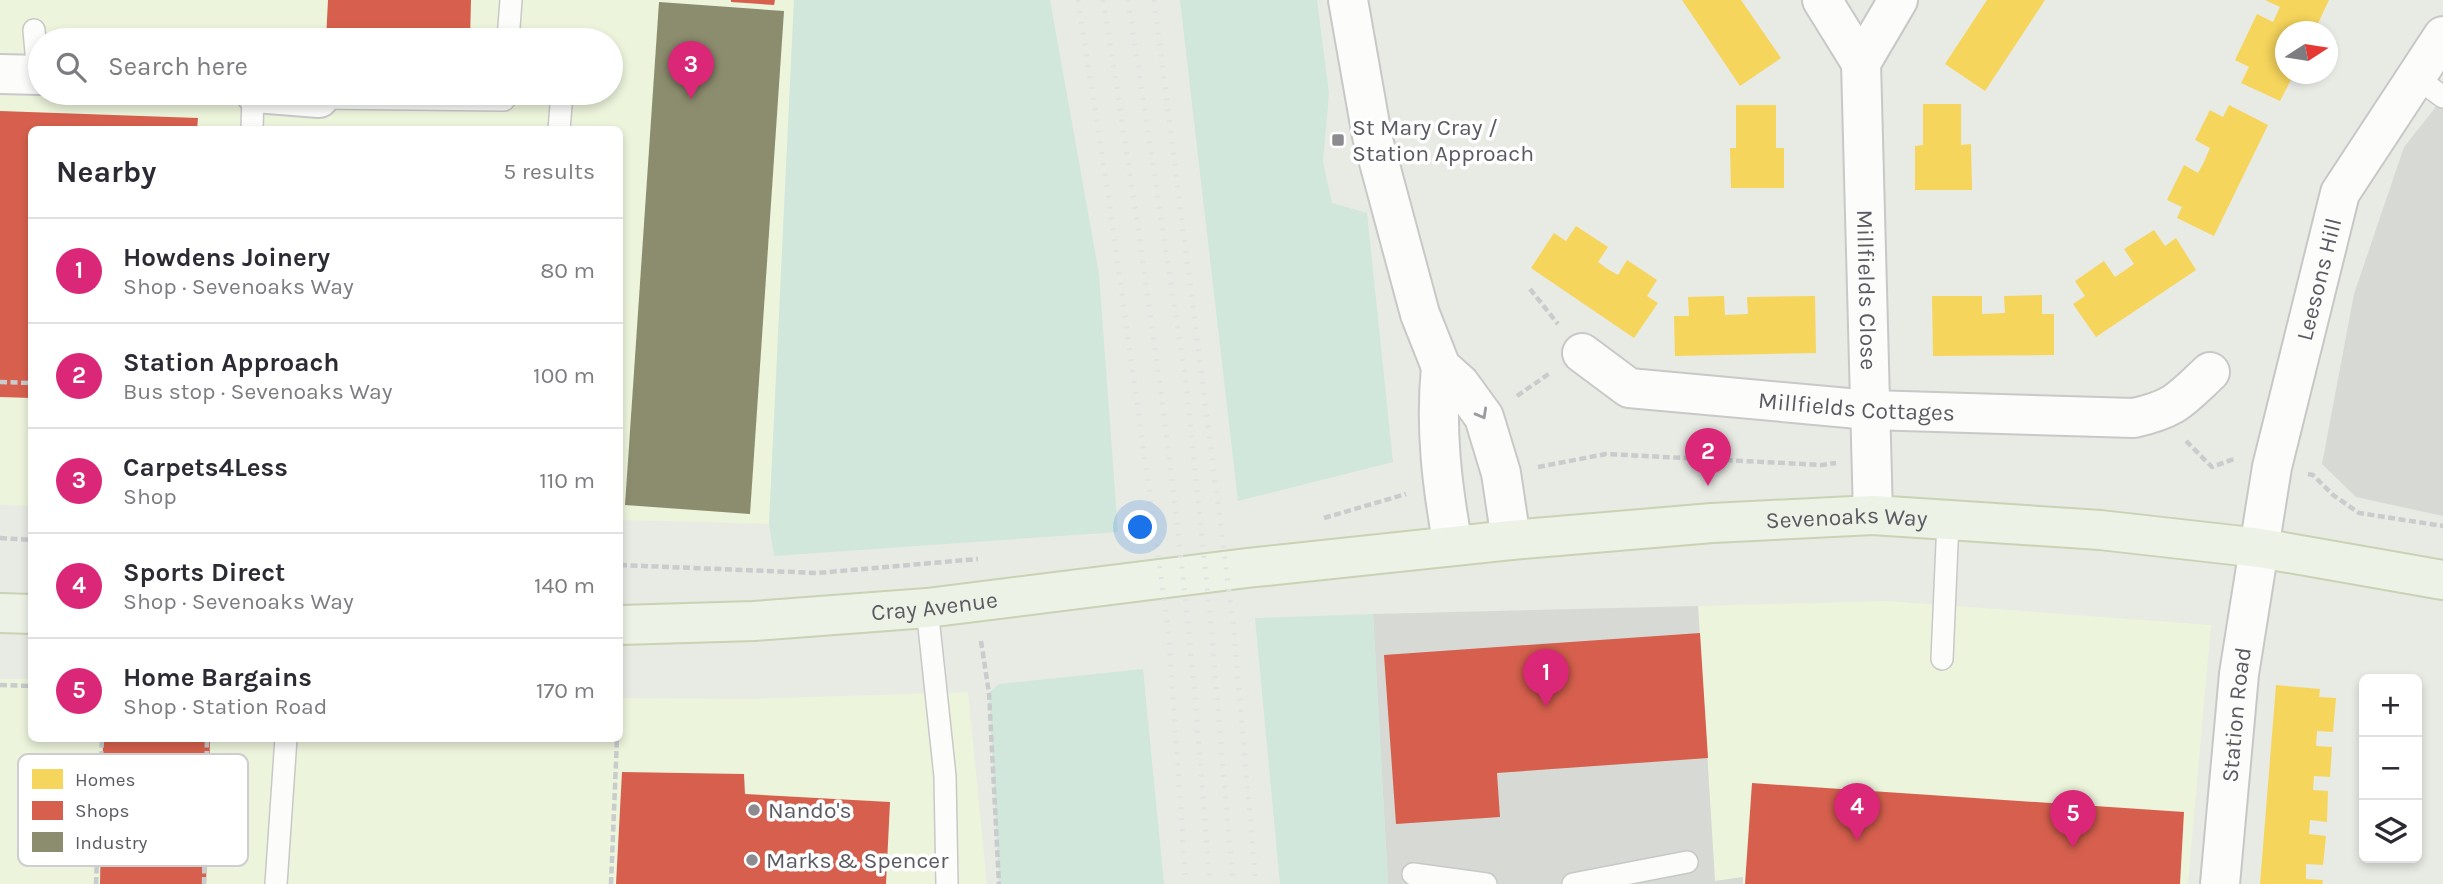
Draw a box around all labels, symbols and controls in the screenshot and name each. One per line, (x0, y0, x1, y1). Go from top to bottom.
north arrow (2275, 21, 2338, 84)
search box (28, 28, 623, 105)
pin: 3 (668, 41, 714, 99)
icon: search (52, 48, 90, 86)
text: Search here (108, 51, 248, 82)
place label: St Mary Cray / Station Approach (1352, 114, 1534, 167)
marker: St Mary Cray / Station Approach (1330, 132, 1346, 148)
text: Nearby (56, 154, 156, 190)
text: 5 results (503, 158, 595, 185)
street label: Millfields Close (1851, 209, 1883, 370)
street label: Leesons Hill (2290, 215, 2347, 343)
text: Howdens Joinery (123, 242, 330, 273)
text: 1 (75, 257, 83, 284)
text: 80 m (540, 257, 595, 284)
text: Shop · Sevenoaks Way (123, 273, 354, 300)
text: Station Approach (123, 347, 339, 378)
text: 2 (72, 362, 86, 389)
text: 100 m (533, 362, 595, 389)
text: Bus stop · Sevenoaks Way (123, 378, 392, 405)
street label: Millfields Cottages (1757, 386, 1955, 426)
one-way arrow (1474, 407, 1487, 420)
pin: 2 (1685, 428, 1731, 486)
text: Carpets4Less (123, 452, 288, 483)
text: 3 (72, 467, 86, 494)
text: 110 m (539, 467, 595, 494)
text: Shop (123, 483, 177, 510)
street label: Sevenoaks Way (1765, 501, 1929, 534)
your location (1123, 510, 1157, 544)
text: Sports Direct (123, 557, 285, 588)
text: 4 (72, 572, 86, 599)
text: 140 m (534, 572, 595, 599)
street label: Cray Avenue (870, 586, 999, 626)
text: Shop · Sevenoaks Way (123, 588, 354, 615)
street label: Station Road (2216, 645, 2257, 783)
pin: 1 (1523, 649, 1569, 707)
text: Home Bargains (123, 662, 312, 693)
map controls (2359, 674, 2422, 863)
button: + (2359, 674, 2422, 737)
text: 5 (72, 677, 86, 704)
text: 170 m (536, 677, 595, 704)
text: Shop · Station Road (123, 693, 327, 720)
button: − (2359, 737, 2422, 800)
legend (18, 754, 248, 866)
text: Homes (75, 769, 136, 791)
pin: 4 (1834, 783, 1880, 841)
pin: 5 (2050, 790, 2096, 848)
place label: Nando's (768, 797, 852, 824)
text: Shops (75, 800, 129, 822)
button: layers (2359, 800, 2422, 863)
marker: Nando's (746, 802, 762, 818)
text: Industry (75, 832, 148, 854)
place label: Marks & Spencer (766, 847, 949, 874)
marker: Marks & Spencer (744, 852, 760, 868)

